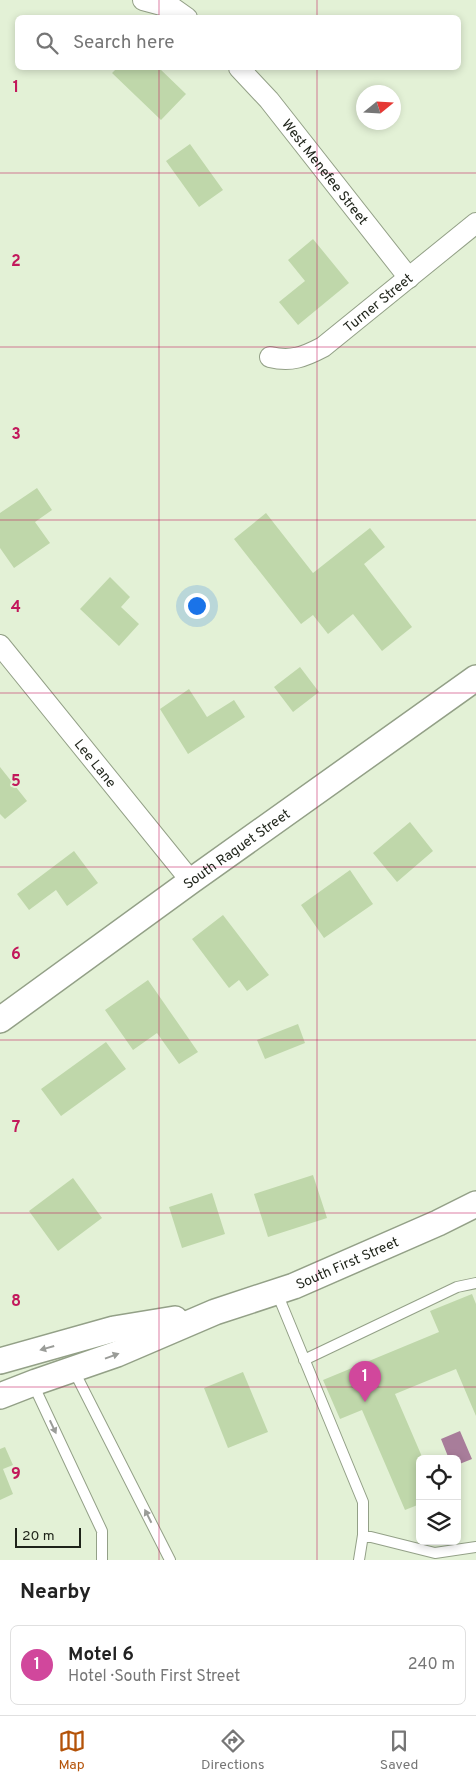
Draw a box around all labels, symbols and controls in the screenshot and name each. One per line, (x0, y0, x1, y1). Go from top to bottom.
search box (15, 15, 461, 70)
icon: search (33, 29, 61, 57)
text: Search here (73, 31, 175, 55)
text: 1 (13, 78, 19, 98)
north arrow (356, 85, 401, 130)
street label: West Menefee Street (277, 116, 371, 229)
text: 2 (11, 252, 21, 272)
street label: Turner Street (341, 271, 417, 337)
text: 3 (11, 425, 21, 445)
your location (184, 593, 210, 619)
text: 4 (11, 598, 21, 618)
street label: Lee Lane (70, 736, 119, 792)
text: 5 (11, 772, 21, 792)
street label: South Raguet Street (181, 806, 294, 894)
text: 6 (11, 945, 21, 965)
text: 7 (12, 1118, 20, 1138)
street label: South First Street (294, 1234, 402, 1294)
text: 8 (11, 1292, 21, 1312)
one-way arrow (40, 1344, 55, 1352)
one-way arrow (104, 1352, 119, 1359)
pin: 1 (349, 1361, 381, 1402)
one-way arrow (49, 1420, 57, 1435)
map controls (416, 1455, 461, 1545)
button: locate (416, 1455, 461, 1500)
text: 9 (11, 1465, 21, 1485)
button: layers (416, 1500, 461, 1545)
one-way arrow (144, 1509, 152, 1524)
scale bar (15, 1525, 81, 1548)
text: 20 m (22, 1528, 55, 1545)
text: Nearby (20, 1579, 91, 1606)
text: Motel 6 (68, 1643, 134, 1667)
text: 1 (34, 1655, 40, 1675)
text: 240 m (408, 1655, 455, 1675)
text: Hotel · South First Street (68, 1667, 240, 1687)
tab: Map (58, 1727, 86, 1774)
tab: Directions (201, 1727, 265, 1774)
tab: Saved (380, 1727, 418, 1774)

